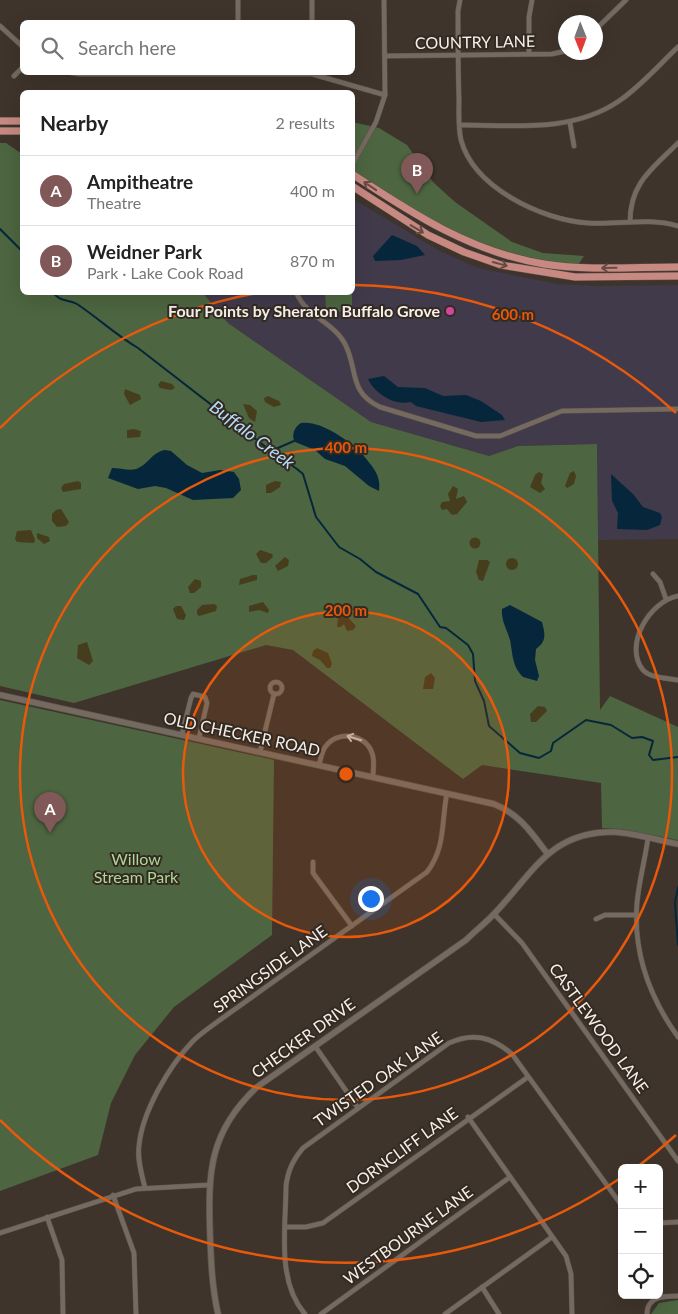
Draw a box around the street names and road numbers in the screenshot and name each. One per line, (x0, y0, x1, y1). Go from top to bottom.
street label: COUNTRY LANE (415, 31, 535, 52)
street label: OLD CHECKER ROAD (162, 708, 322, 759)
street label: SPRINGSIDE LANE (209, 921, 330, 1016)
street label: CASTLEWOOD LANE (546, 959, 653, 1096)
street label: CHECKER DRIVE (247, 994, 358, 1082)
street label: TWISTED OAK LANE (310, 1027, 446, 1130)
street label: DORNCLIFF LANE (342, 1103, 461, 1196)
street label: WESTBOURNE LANE (339, 1181, 476, 1288)

